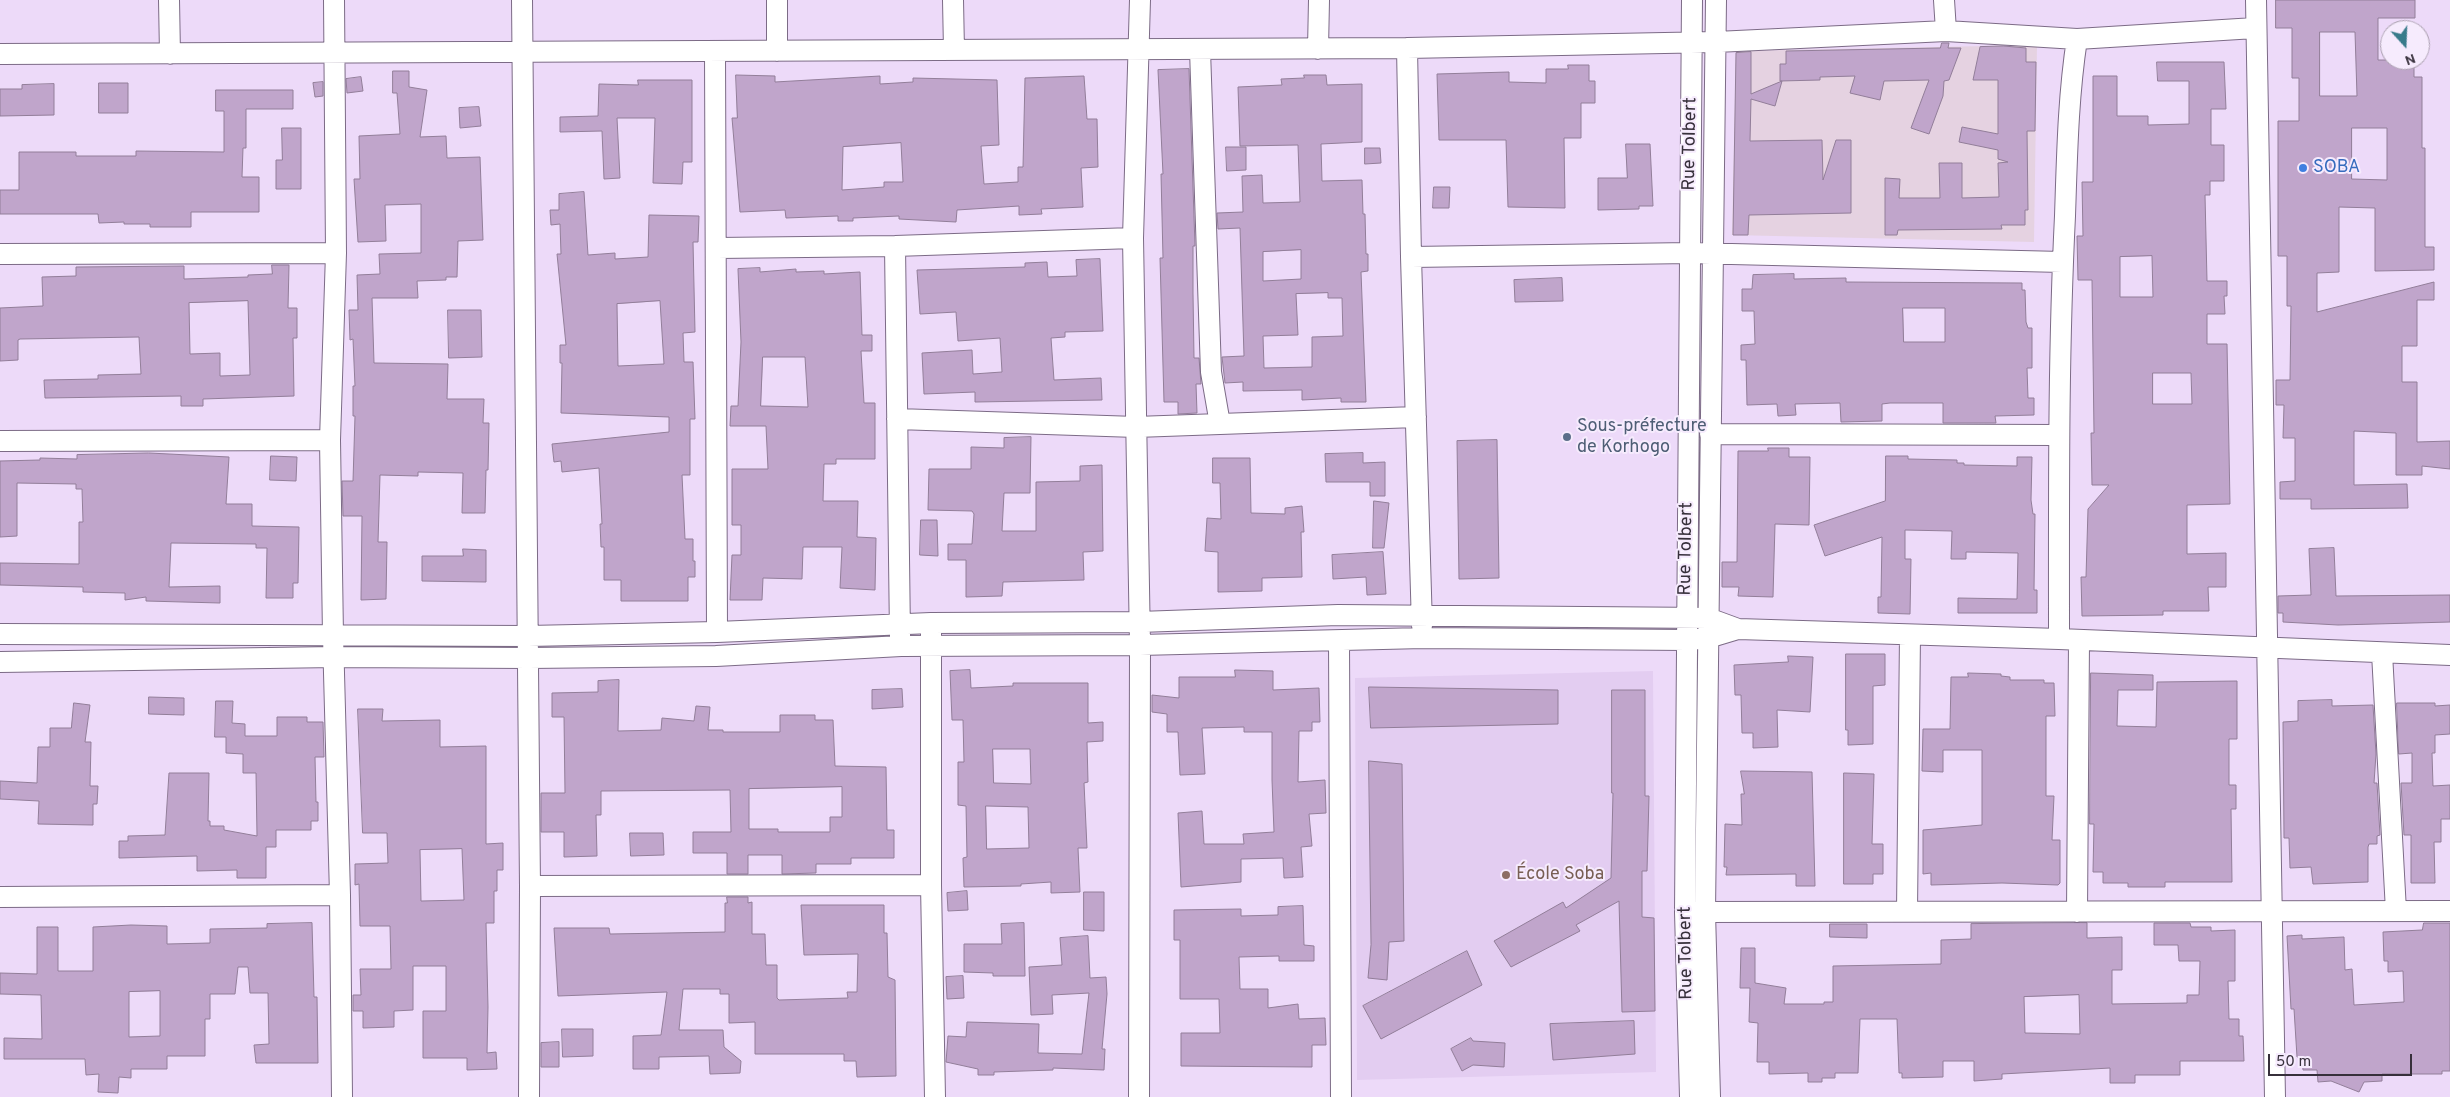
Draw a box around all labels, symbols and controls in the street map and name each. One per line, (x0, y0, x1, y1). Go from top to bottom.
north arrow (2380, 20, 2430, 70)
text: N (2402, 49, 2418, 68)
street label: Rue Tolbert (1679, 97, 1703, 191)
place label: SOBA (2313, 157, 2360, 179)
marker: SOBA (2297, 162, 2309, 174)
place label: Sous-préfecture de Korhogo (1577, 416, 1707, 458)
marker: Sous-préfecture de Korhogo (1561, 431, 1573, 443)
street label: Rue Tolbert (1675, 502, 1699, 596)
place label: École Soba (1516, 864, 1604, 886)
marker: École Soba (1500, 869, 1512, 881)
street label: Rue Tolbert (1675, 906, 1699, 1000)
scale bar (2270, 1044, 2414, 1076)
text: 50 m (2276, 1053, 2311, 1072)

